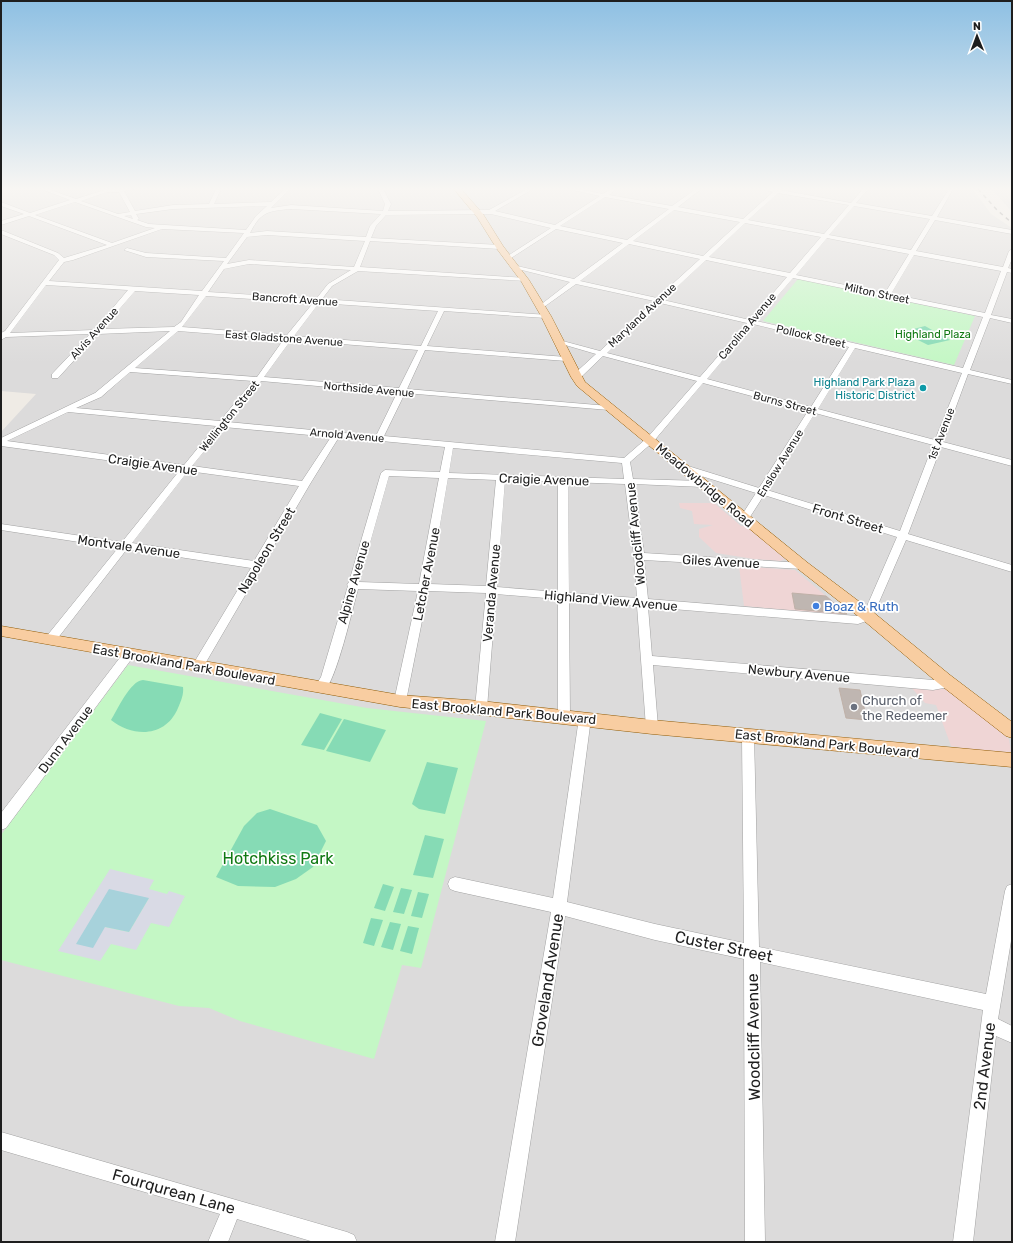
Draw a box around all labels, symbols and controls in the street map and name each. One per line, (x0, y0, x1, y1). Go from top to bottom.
north arrow (957, 16, 997, 56)
text: N (973, 20, 981, 33)
street label: Milton Street (843, 280, 911, 307)
street label: Maryland Avenue (606, 281, 679, 350)
street label: Bancroft Avenue (252, 290, 338, 309)
street label: Carolina Avenue (716, 290, 779, 362)
street label: Alvis Avenue (68, 305, 121, 362)
street label: Pollock Street (775, 322, 848, 351)
street label: East Gladstone Avenue (225, 328, 343, 349)
park label: Highland Plaza (895, 328, 971, 341)
place label: Highland Park Plaza Historic District (814, 376, 916, 402)
street label: Wellington Street (197, 378, 262, 455)
street label: Northside Avenue (323, 379, 415, 400)
marker: Highland Park Plaza Historic District (918, 383, 928, 393)
street label: Burns Street (752, 389, 819, 418)
street label: 1st Avenue (925, 406, 957, 462)
street label: Arnold Avenue (309, 426, 385, 445)
street label: Enslow Avenue (754, 427, 806, 499)
street label: Meadowbridge Road (652, 440, 757, 531)
street label: Craigie Avenue (107, 451, 199, 479)
street label: Craigie Avenue (499, 470, 589, 490)
street label: Woodcliff Avenue (623, 482, 648, 586)
street label: Front Street (811, 501, 885, 536)
street label: Napoleon Street (235, 504, 298, 596)
street label: Letcher Avenue (410, 526, 443, 622)
street label: Montvale Avenue (77, 532, 181, 561)
street label: Alpine Avenue (334, 539, 373, 626)
street label: Veranda Avenue (480, 543, 503, 643)
street label: Giles Avenue (682, 552, 760, 571)
street label: Highland View Avenue (543, 587, 678, 615)
place label: Boaz & Ruth (824, 599, 899, 614)
marker: Boaz & Ruth (811, 601, 821, 611)
street label: East Brookland Park Boulevard (91, 641, 276, 688)
street label: Newbury Avenue (747, 662, 851, 685)
place label: Church of the Redeemer (862, 693, 947, 723)
street label: East Brookland Park Boulevard (411, 696, 597, 727)
street label: Dunn Avenue (35, 702, 96, 776)
marker: Church of the Redeemer (849, 702, 859, 712)
street label: East Brookland Park Boulevard (734, 726, 920, 761)
park label: Hotchkiss Park (222, 849, 334, 868)
street label: Groveland Avenue (528, 912, 567, 1048)
street label: Custer Street (673, 927, 775, 966)
street label: Woodcliff Avenue (743, 973, 764, 1101)
street label: 2nd Avenue (970, 1021, 999, 1111)
street label: Fourqurean Lane (110, 1165, 238, 1218)

